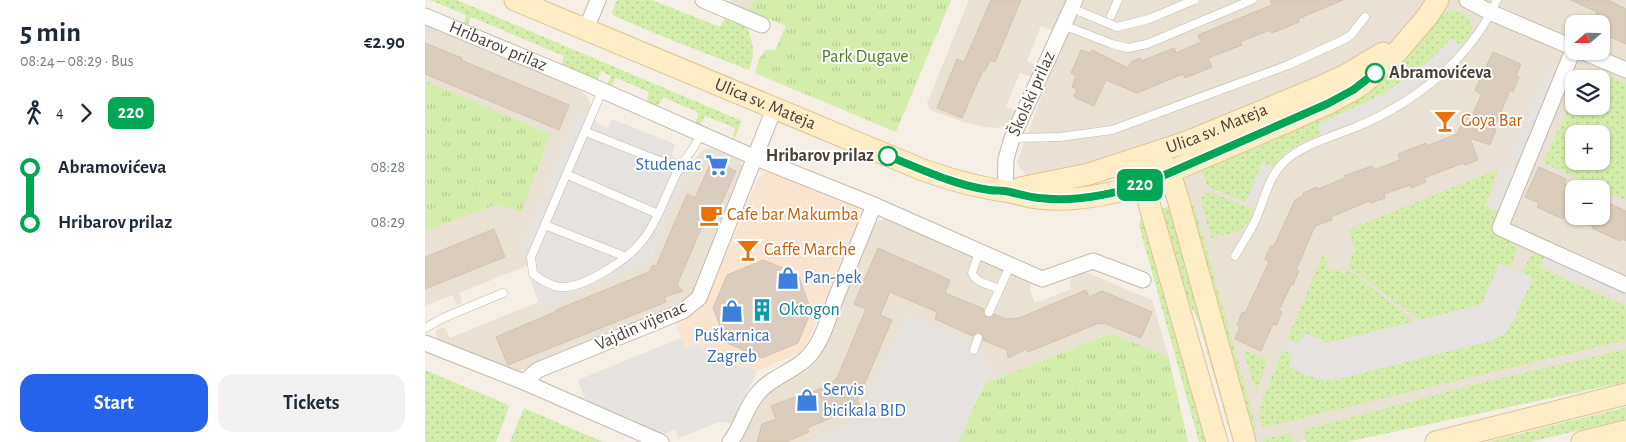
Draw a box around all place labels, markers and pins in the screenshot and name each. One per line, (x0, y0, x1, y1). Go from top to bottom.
marker: Abramovićeva (1365, 63, 1385, 83)
place label: Abramovićeva (1389, 64, 1492, 82)
bar icon: Goya Bar (1432, 108, 1458, 134)
place label: Goya Bar (1461, 112, 1523, 130)
marker: Hribarov prilaz (878, 146, 898, 166)
place label: Hribarov prilaz (766, 147, 874, 165)
supermarket icon: Studenac (704, 152, 730, 178)
place label: Studenac (635, 156, 701, 174)
cafe icon: Cafe bar Makumba (698, 202, 724, 228)
place label: Cafe bar Makumba (727, 206, 859, 224)
bar icon: Caffe Marche (735, 237, 761, 263)
place label: Caffe Marche (764, 241, 856, 259)
shop icon: Pan-pek (775, 265, 801, 291)
place label: Pan-pek (804, 269, 862, 287)
building icon: Oktogon (749, 297, 775, 323)
shop icon: Puškarnica Zagreb (719, 298, 745, 324)
place label: Oktogon (779, 301, 840, 319)
place label: Puškarnica Zagreb (694, 327, 770, 366)
place label: Servis bicikala BID (823, 381, 906, 420)
shop icon: Servis bicikala BID (794, 387, 820, 413)

